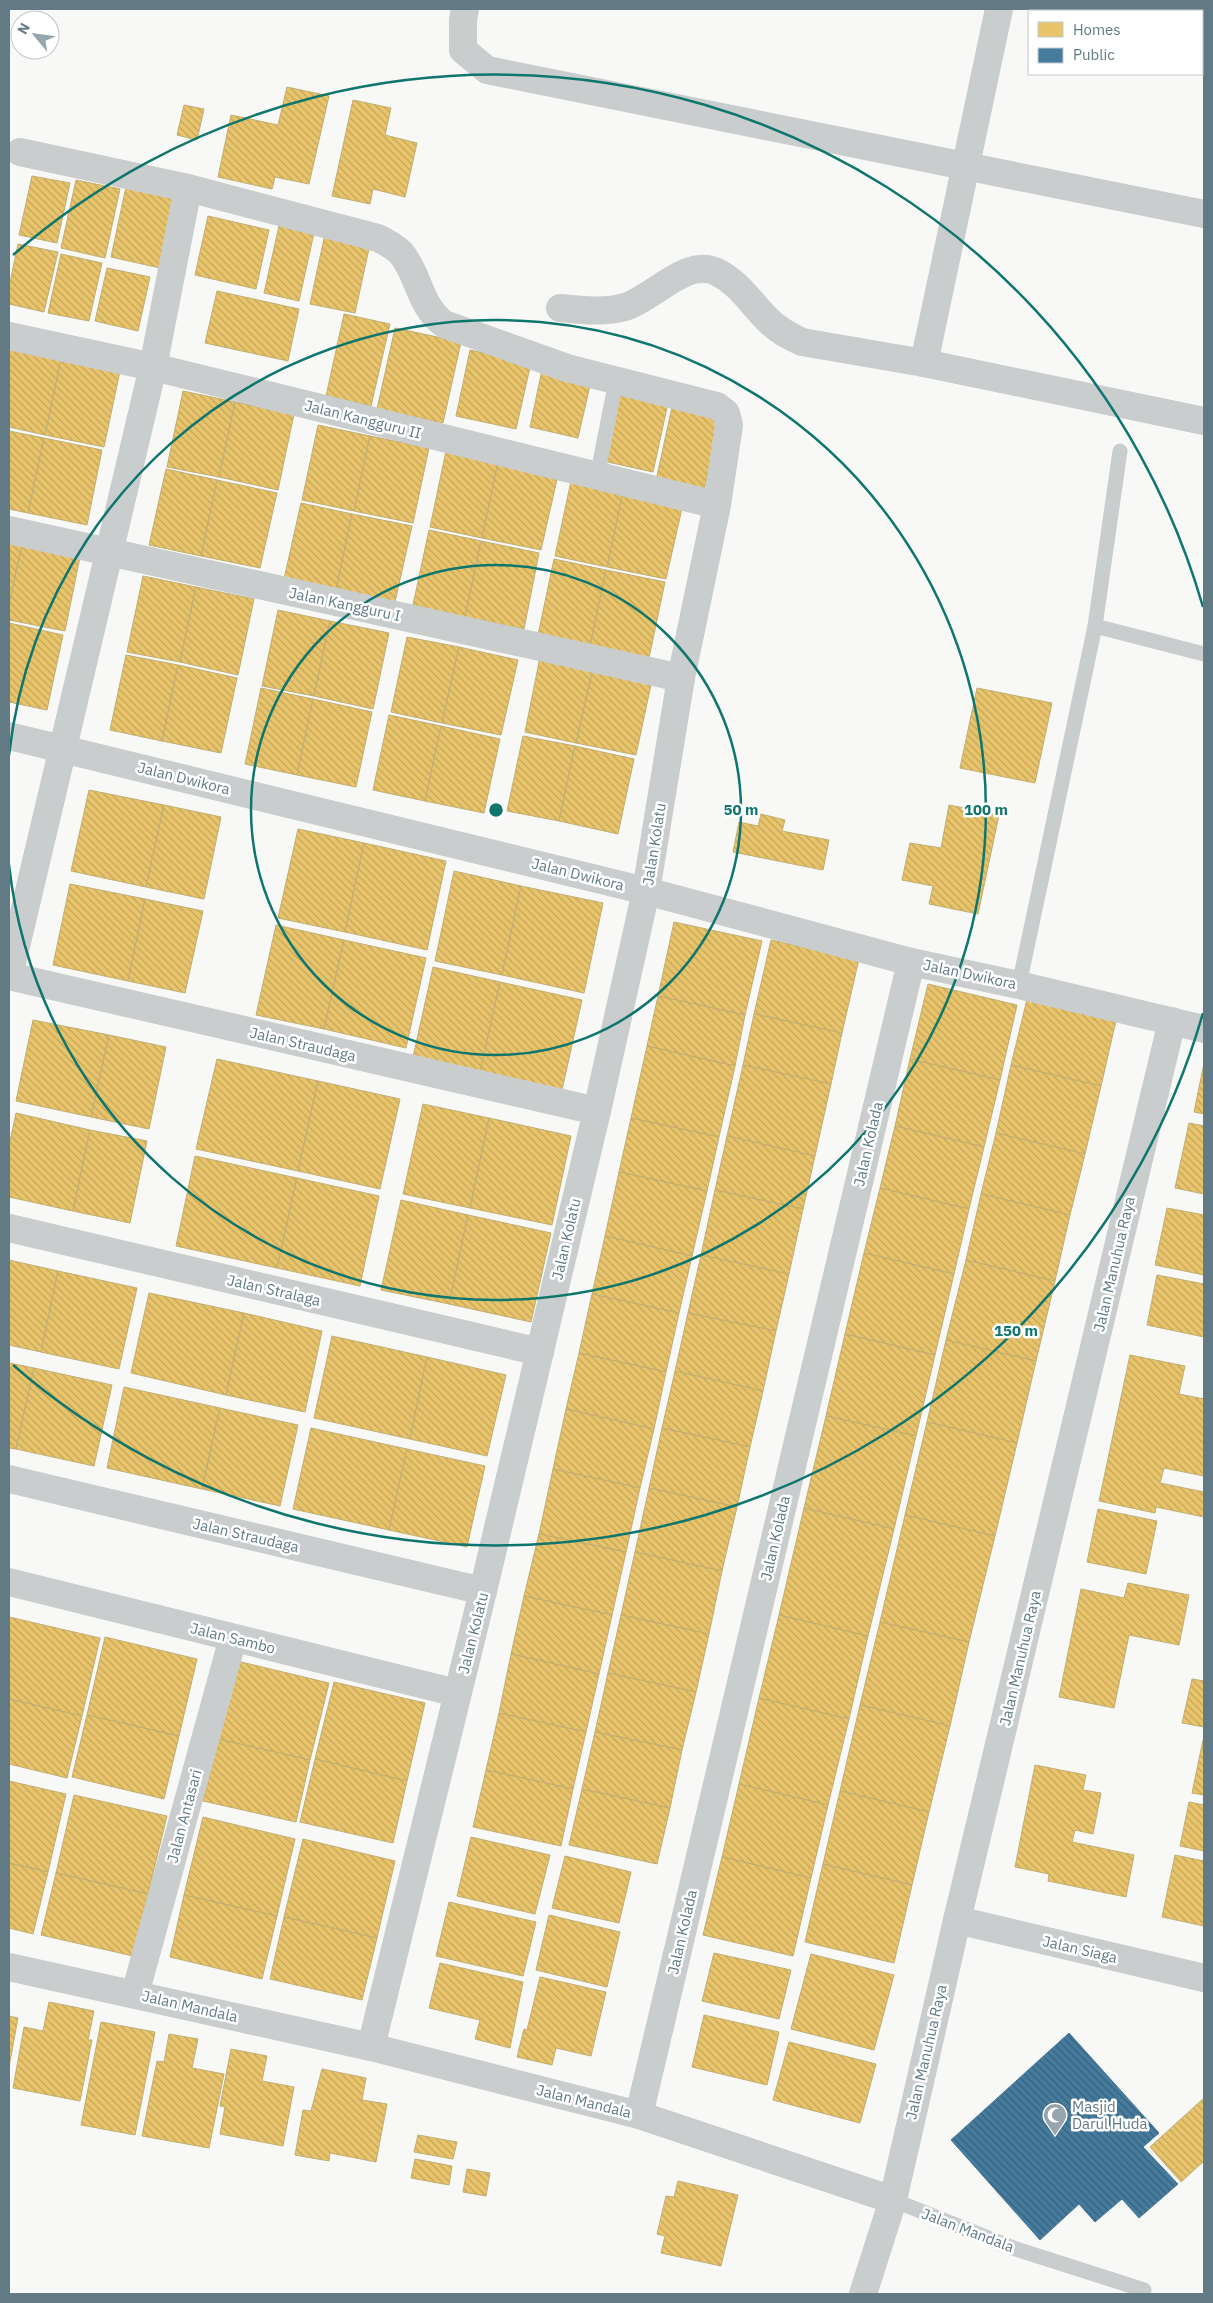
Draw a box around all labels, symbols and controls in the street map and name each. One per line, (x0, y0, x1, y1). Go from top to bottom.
north arrow (10, 10, 60, 60)
legend (1028, 10, 1203, 75)
text: N (13, 20, 34, 37)
text: Homes (1073, 20, 1121, 39)
text: Public (1073, 45, 1115, 64)
street label: Jalan Kangguru II (303, 395, 423, 443)
street label: Jalan Kangguru I (287, 583, 403, 625)
street label: Jalan Dwikora (136, 757, 232, 799)
text: 50 m (724, 800, 758, 819)
text: 100 m (964, 800, 1008, 819)
centre of rings (487, 801, 505, 819)
street label: Jalan Kolatu (638, 801, 670, 887)
street label: Jalan Dwikora (530, 853, 626, 895)
street label: Jalan Dwikora (922, 955, 1018, 993)
street label: Jalan Straudaga (248, 1023, 358, 1065)
street label: Jalan Kolada (849, 1100, 887, 1188)
street label: Jalan Manuhua Raya (1089, 1194, 1139, 1334)
street label: Jalan Kolatu (547, 1196, 585, 1282)
street label: Jalan Stralaga (225, 1270, 323, 1310)
text: 150 m (994, 1321, 1038, 1340)
street label: Jalan Kolada (756, 1494, 794, 1582)
street label: Jalan Straudaga (191, 1514, 301, 1556)
street label: Jalan Manuhua Raya (995, 1588, 1045, 1728)
street label: Jalan Kolatu (454, 1590, 492, 1676)
street label: Jalan Sambo (189, 1618, 277, 1658)
street label: Jalan Antasari (162, 1767, 206, 1865)
street label: Jalan Kolada (663, 1888, 701, 1976)
street label: Jalan Siaga (1041, 1931, 1119, 1967)
street label: Jalan Manuhua Raya (901, 1982, 951, 2122)
street label: Jalan Mandala (140, 1986, 240, 2026)
street label: Jalan Mandala (534, 2080, 634, 2122)
place label: Masjid Darul Huda (1072, 2097, 1148, 2133)
mosque icon: Masjid Darul Huda (1042, 2102, 1068, 2136)
street label: Jalan Mandala (919, 2204, 1017, 2256)

